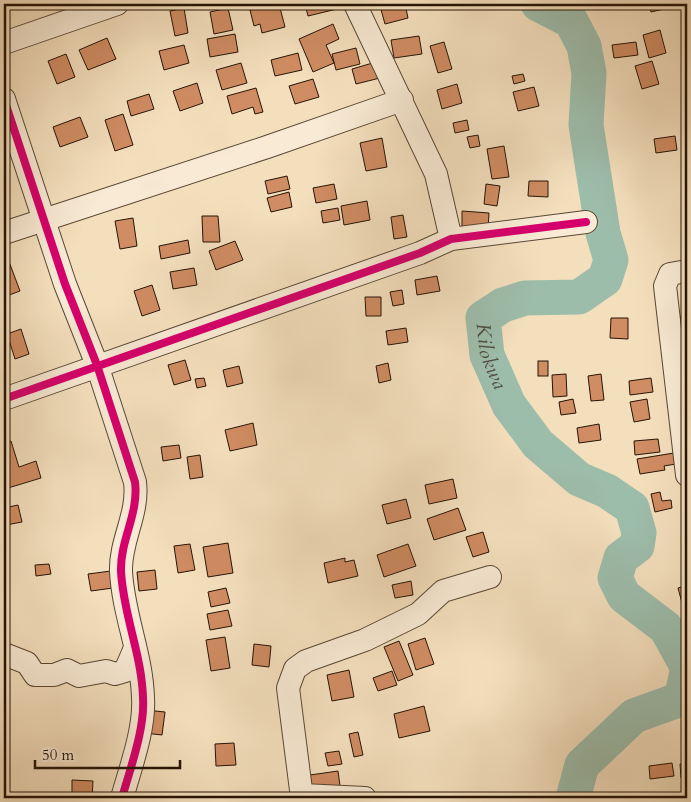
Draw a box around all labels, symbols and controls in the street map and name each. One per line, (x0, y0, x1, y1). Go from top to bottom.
water label: Kilokwa (470, 322, 513, 394)
scale bar (35, 737, 180, 769)
text: 50 m (42, 745, 74, 765)

